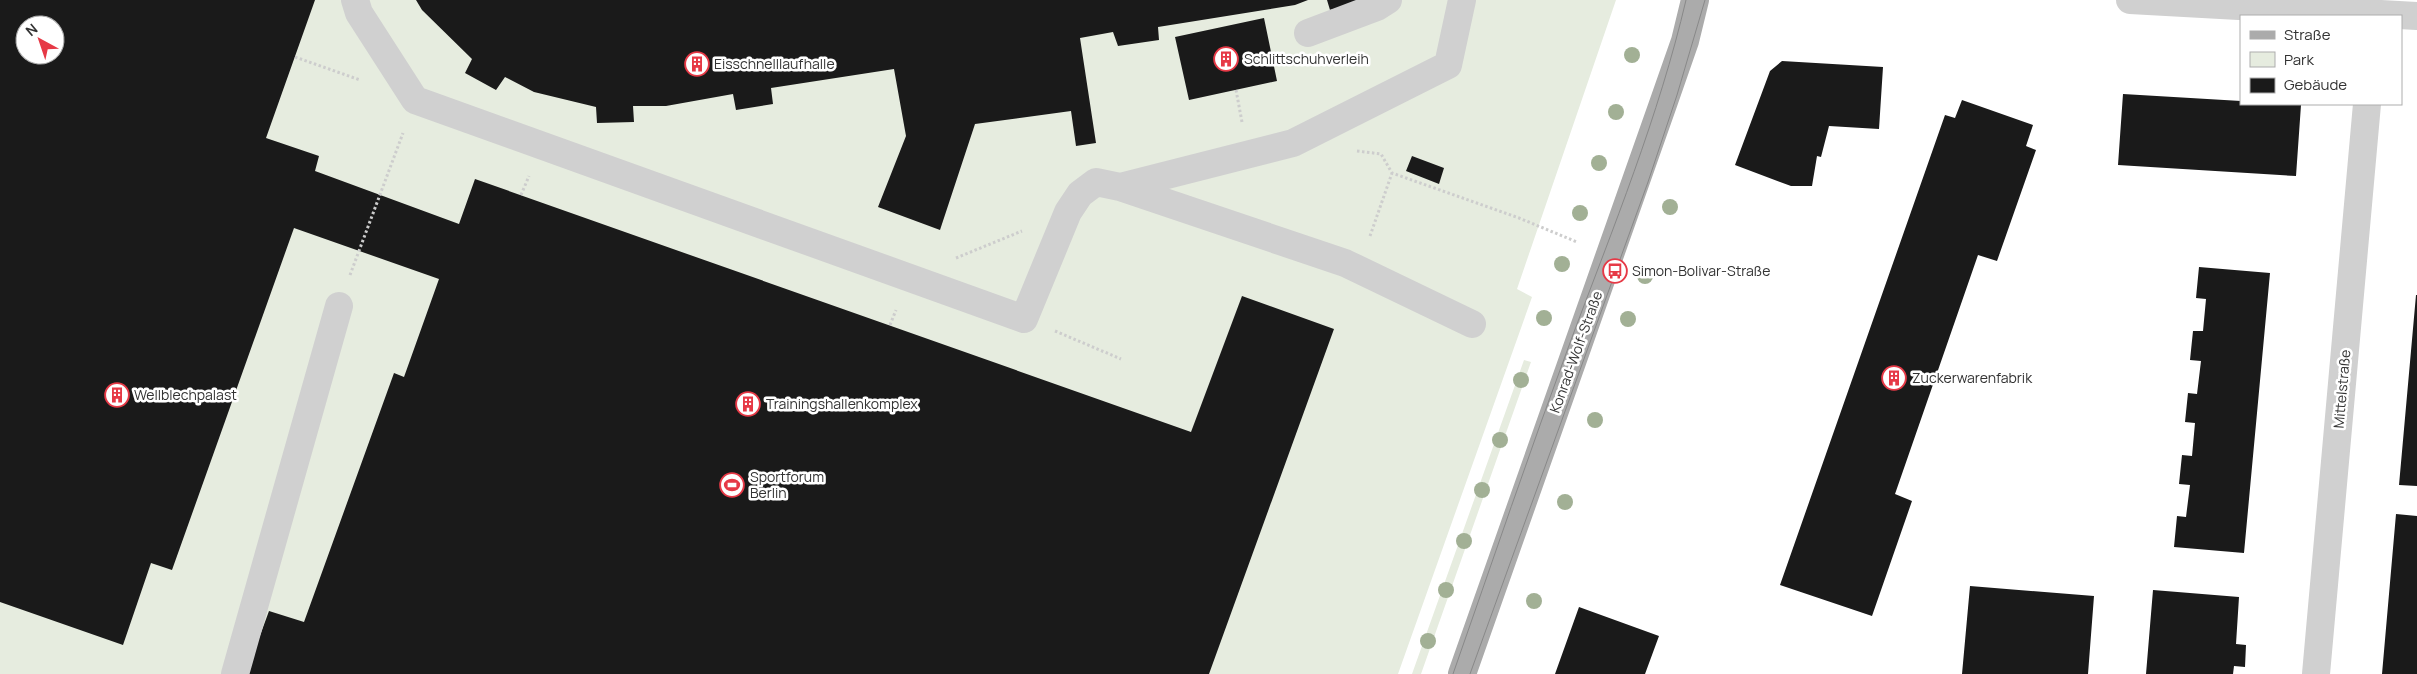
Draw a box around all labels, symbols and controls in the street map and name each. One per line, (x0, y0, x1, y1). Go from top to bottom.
north arrow (15, 15, 65, 65)
legend (2240, 15, 2402, 105)
text: N (21, 19, 41, 40)
text: Straße (2284, 24, 2331, 45)
building icon: Schlittschuhverleih (1213, 46, 1239, 72)
place label: Schlittschuhverleih (1244, 49, 1369, 68)
text: Park (2284, 49, 2314, 70)
building icon: Eisschnelllaufhalle (684, 51, 710, 77)
place label: Eisschnelllaufhalle (714, 54, 835, 73)
text: Gebäude (2284, 74, 2347, 95)
bus stop icon: Simon-Bolivar-Straße (1602, 258, 1628, 284)
place label: Simon-Bolivar-Straße (1632, 261, 1770, 280)
street label: Konrad-Wolf-Straße (1545, 288, 1606, 415)
street label: Mittelstraße (2329, 349, 2354, 429)
building icon: Zuckerwarenfabrik (1881, 365, 1907, 391)
place label: Zuckerwarenfabrik (1912, 368, 2033, 387)
building icon: Wellblechpalast (104, 382, 130, 408)
place label: Wellblechpalast (134, 385, 237, 404)
building icon: Trainingshallenkomplex (735, 391, 761, 417)
place label: Trainingshallenkomplex (766, 394, 918, 413)
place label: Sportforum Berlin (750, 467, 824, 502)
sports icon: Sportforum Berlin (719, 472, 745, 498)

